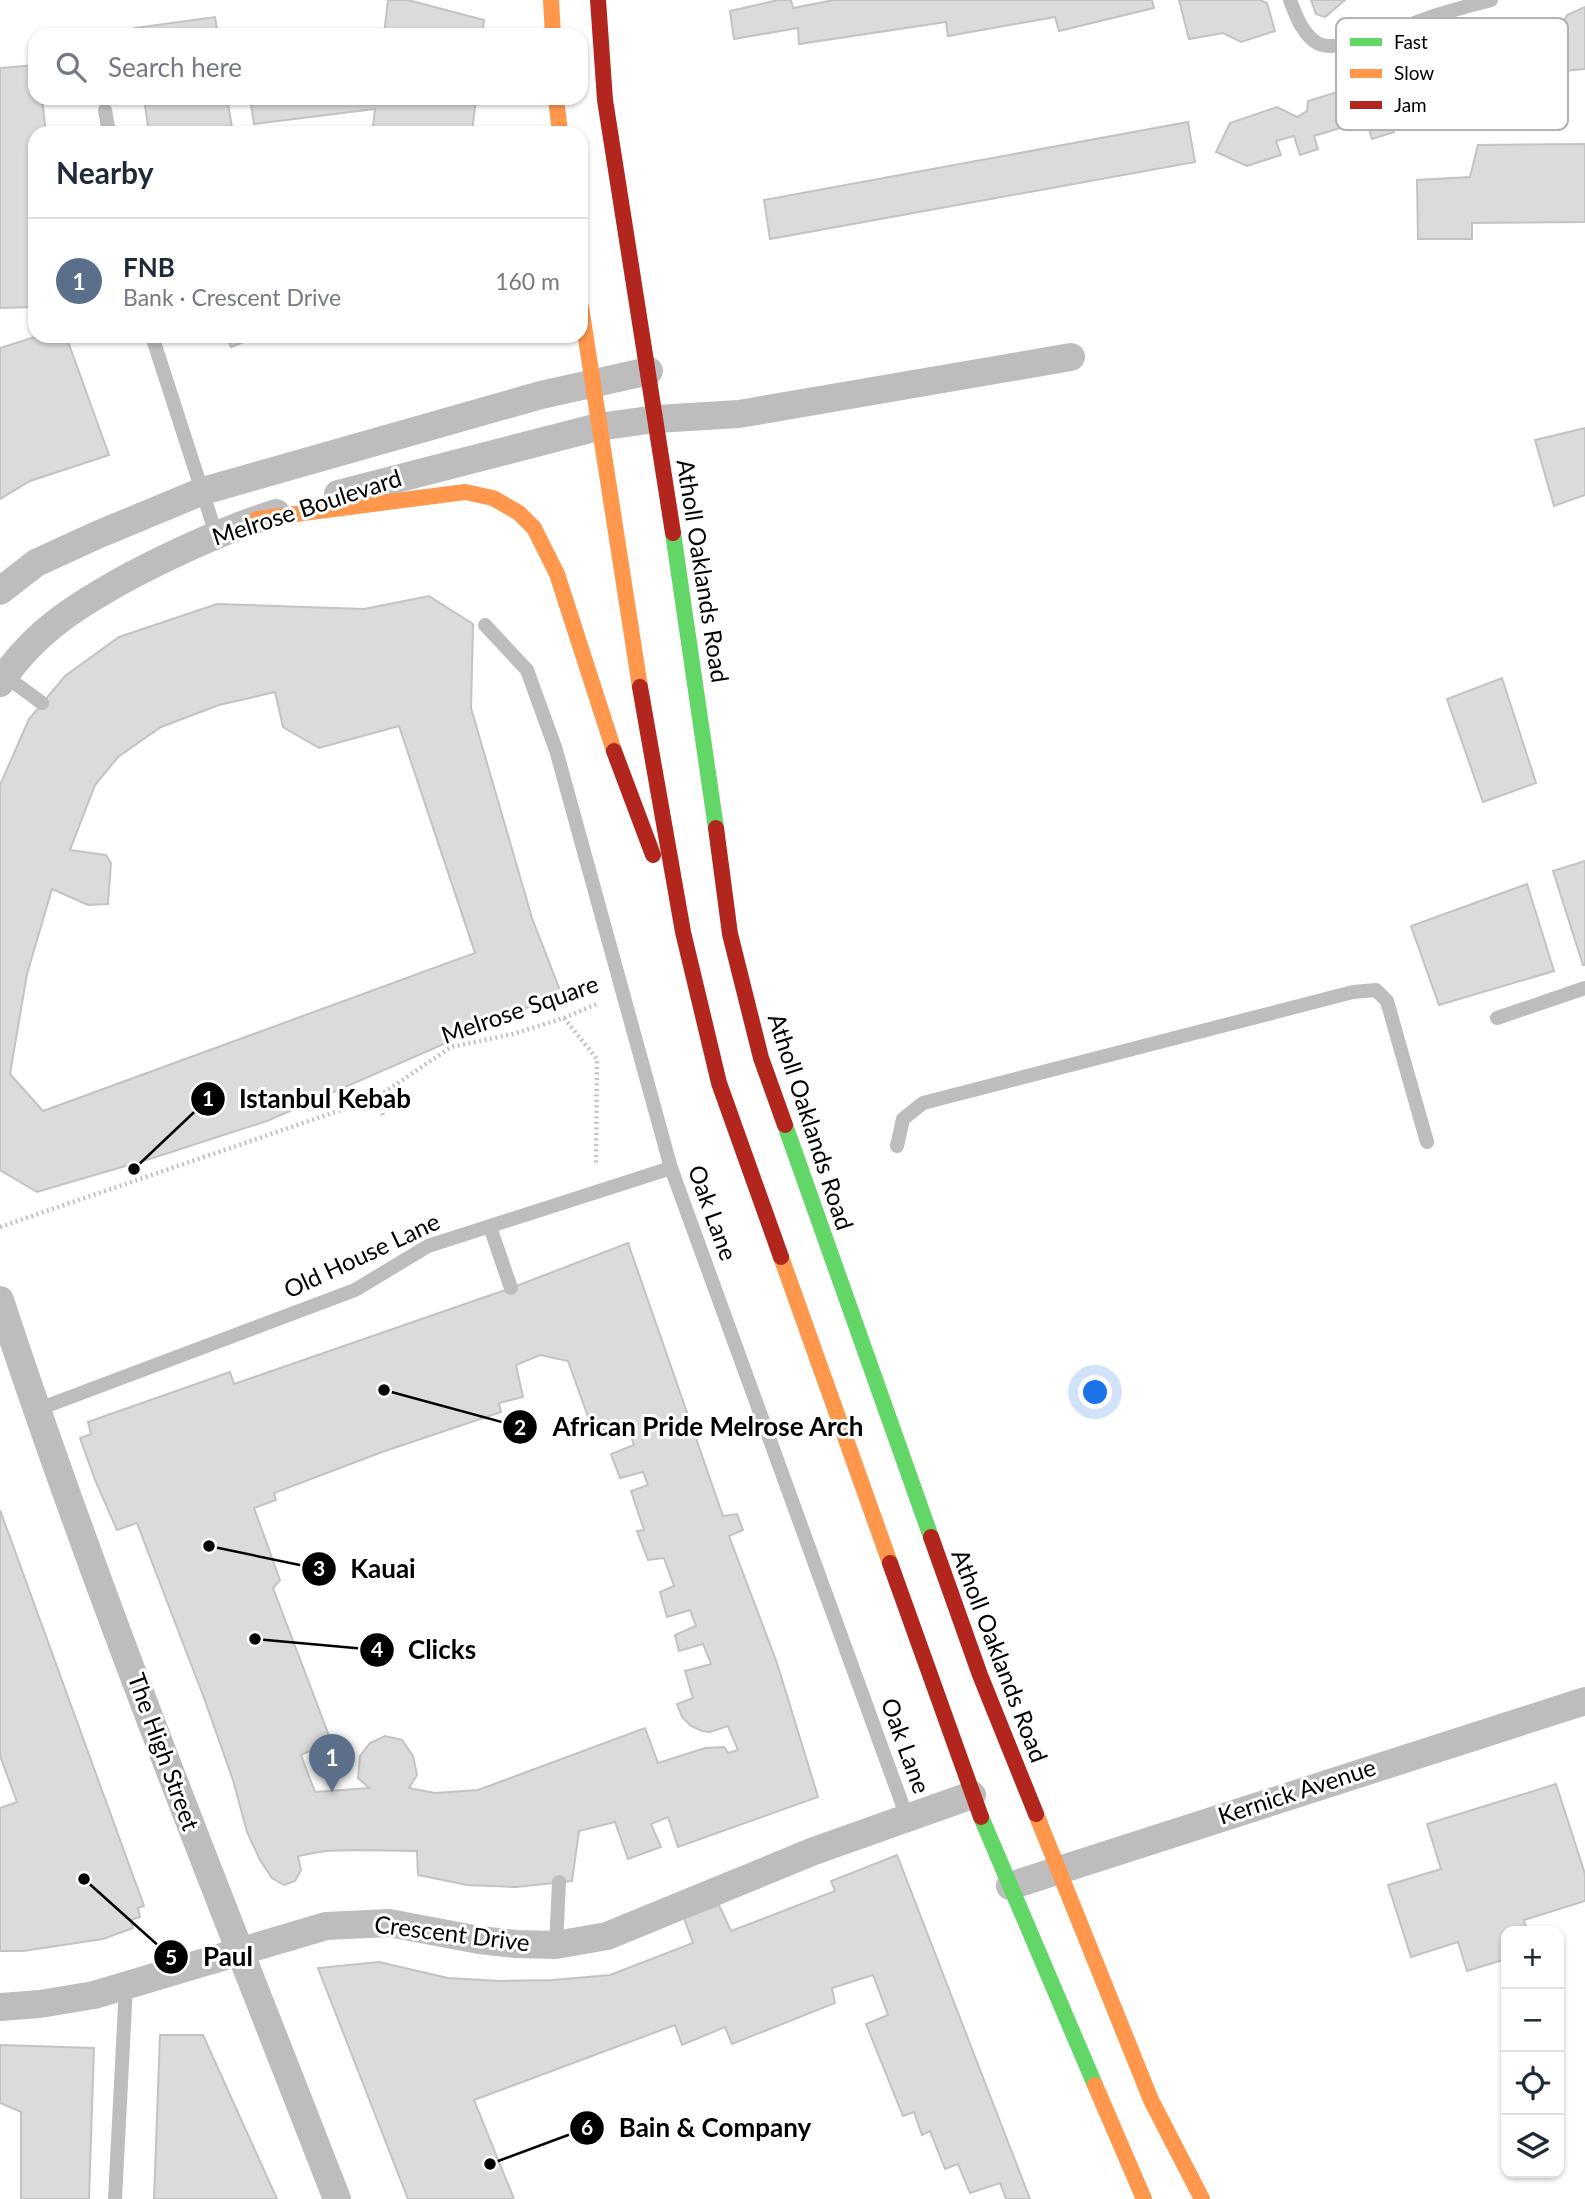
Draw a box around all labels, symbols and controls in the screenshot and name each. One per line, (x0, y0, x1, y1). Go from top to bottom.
legend (1336, 18, 1568, 130)
search box (28, 28, 588, 105)
text: Fast (1394, 30, 1428, 53)
icon: search (52, 48, 90, 86)
text: Search here (108, 51, 242, 83)
text: Slow (1394, 61, 1434, 84)
text: Jam (1394, 93, 1427, 116)
text: Nearby (56, 154, 154, 190)
text: FNB (123, 251, 175, 283)
text: 1 (72, 267, 86, 295)
text: 160 m (495, 267, 560, 295)
text: Bank · Crescent Drive (123, 283, 341, 311)
street label: Atholl Oaklands Road (671, 457, 735, 685)
street label: Melrose Boulevard (208, 462, 405, 551)
street label: Melrose Square (437, 968, 602, 1049)
street label: Atholl Oaklands Road (763, 1010, 860, 1233)
callout: Istanbul Kebab (190, 1076, 425, 1123)
text: Istanbul Kebab (239, 1082, 411, 1114)
text: 1 (202, 1085, 214, 1110)
street label: Oak Lane (683, 1161, 744, 1264)
street label: Old House Lane (279, 1206, 444, 1303)
your location (1078, 1375, 1112, 1409)
callout: African Pride Melrose Arch (503, 1404, 878, 1451)
text: African Pride Melrose Arch (551, 1410, 864, 1442)
text: 2 (514, 1414, 526, 1439)
callout: Kauai (301, 1545, 429, 1592)
street label: Atholl Oaklands Road (946, 1545, 1054, 1766)
text: Kauai (350, 1552, 416, 1584)
text: 3 (313, 1555, 325, 1580)
callout: Clicks (359, 1627, 490, 1674)
text: Clicks (408, 1633, 476, 1665)
text: 4 (371, 1636, 383, 1661)
street label: The High Street (123, 1669, 206, 1834)
street label: Oak Lane (876, 1694, 937, 1797)
pin: 1 (309, 1734, 355, 1792)
street label: Kernick Avenue (1214, 1751, 1379, 1830)
street label: Crescent Drive (373, 1909, 532, 1956)
map controls (1501, 1926, 1564, 2178)
button: + (1501, 1926, 1564, 1989)
callout: Paul (154, 1934, 267, 1981)
text: Paul (203, 1940, 253, 1972)
text: 5 (165, 1944, 177, 1969)
button: − (1501, 1989, 1564, 2052)
button: locate (1501, 2052, 1564, 2115)
callout: Bain & Company (570, 2104, 825, 2151)
text: Bain & Company (619, 2111, 811, 2143)
text: 6 (581, 2114, 593, 2139)
button: layers (1501, 2115, 1564, 2178)

